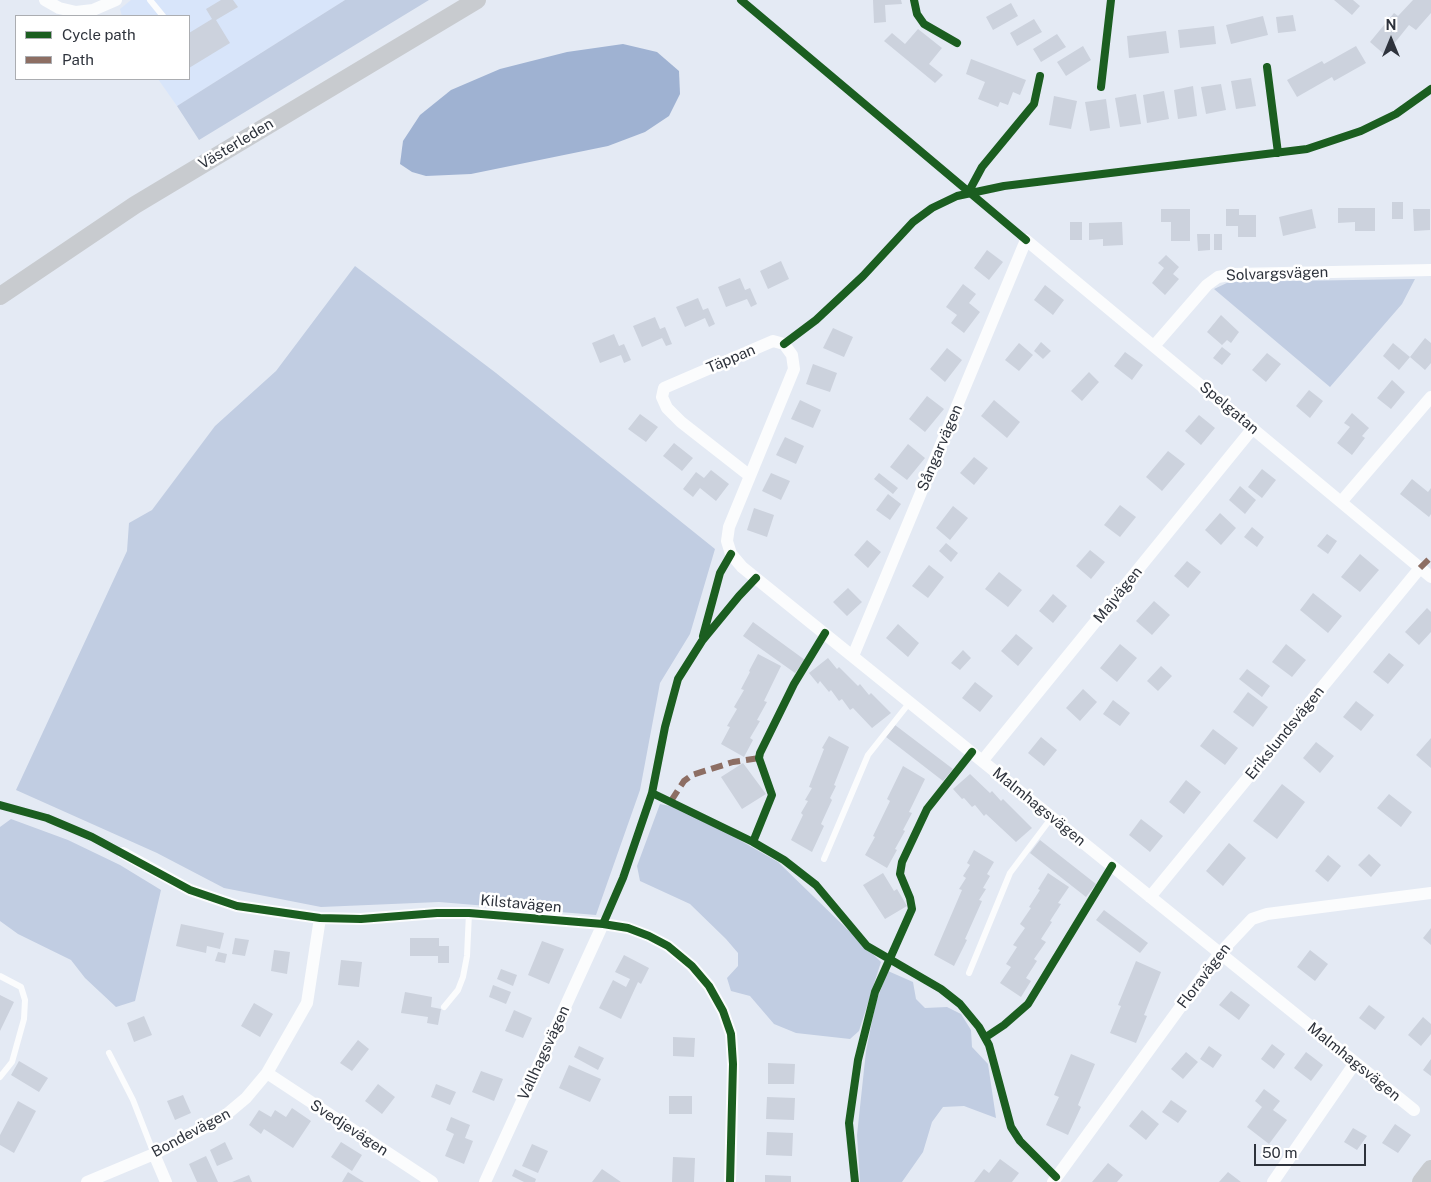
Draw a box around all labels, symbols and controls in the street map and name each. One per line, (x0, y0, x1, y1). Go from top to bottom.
legend (15, 15, 190, 80)
north arrow (1366, 15, 1416, 65)
text: N (1386, 17, 1396, 33)
text: Cycle path (62, 26, 136, 43)
text: Path (62, 51, 94, 68)
street label: Västerleden (195, 115, 277, 173)
street label: Solvargsvägen (1225, 263, 1329, 285)
street label: Täppan (704, 341, 758, 377)
street label: Spelgatan (1196, 378, 1262, 438)
street label: Sångarvägen (914, 402, 966, 494)
street label: Majvägen (1090, 563, 1146, 627)
street label: Erikslundsvägen (1242, 683, 1328, 783)
street label: Malmhagsvägen (989, 764, 1089, 850)
street label: Kilstavägen (480, 891, 562, 917)
street label: Floravägen (1174, 940, 1234, 1012)
street label: Vallhagsvägen (514, 1003, 574, 1103)
street label: Malmhagsvägen (1304, 1019, 1404, 1105)
street label: Svedjevägen (307, 1096, 391, 1160)
street label: Bondevägen (149, 1105, 233, 1161)
scale bar (1256, 1134, 1368, 1166)
text: 50 m (1262, 1144, 1297, 1161)

